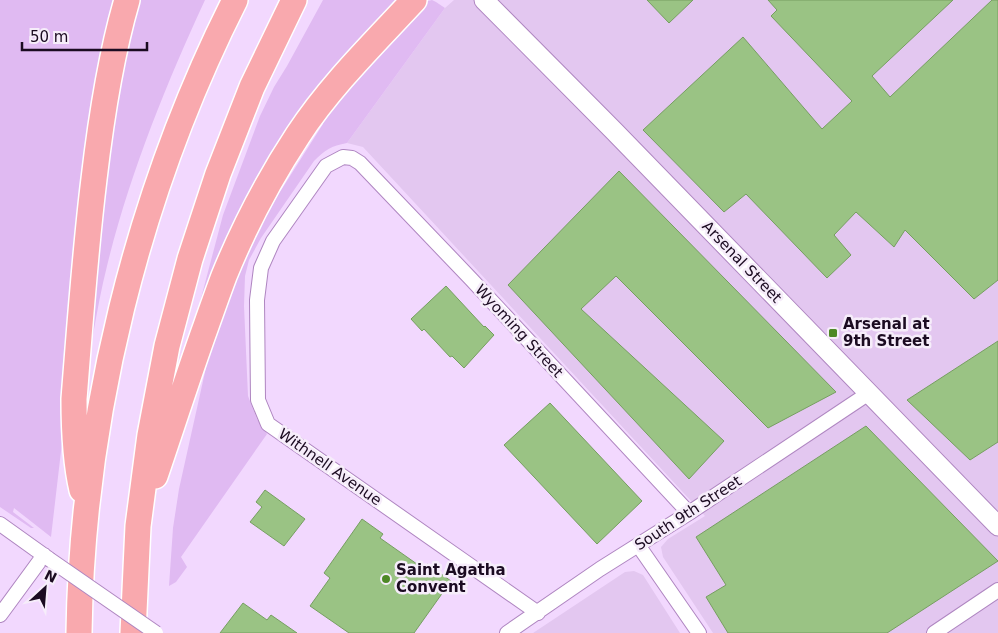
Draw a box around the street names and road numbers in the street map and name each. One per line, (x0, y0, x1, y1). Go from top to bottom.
street label: Arsenal Street (698, 217, 786, 307)
street label: Wyoming Street (471, 281, 567, 381)
street label: Withnell Avenue (275, 425, 385, 509)
street label: South 9th Street (631, 472, 745, 554)

